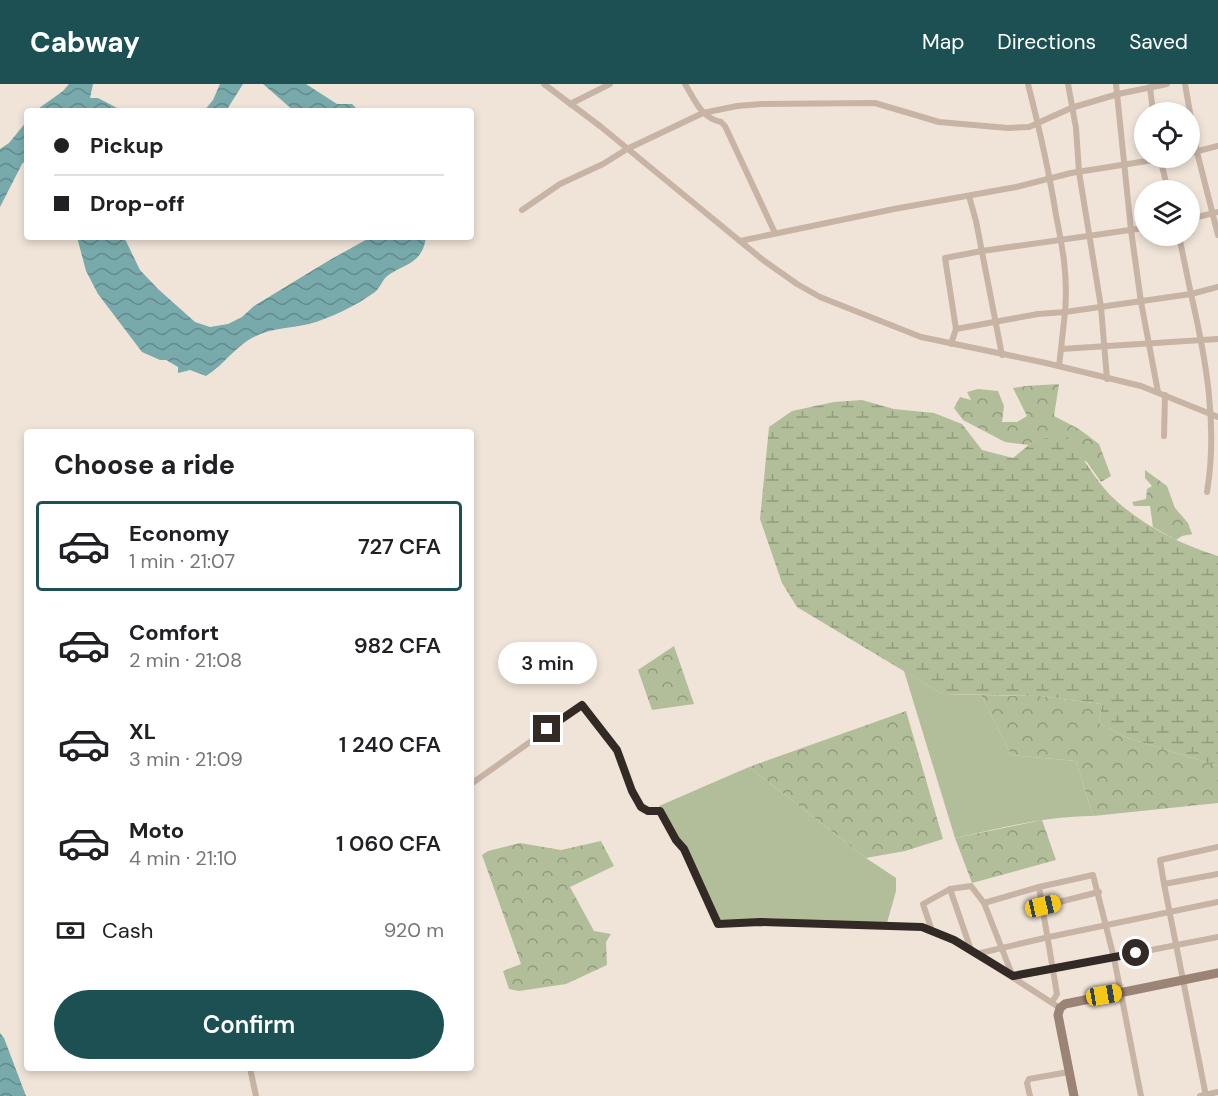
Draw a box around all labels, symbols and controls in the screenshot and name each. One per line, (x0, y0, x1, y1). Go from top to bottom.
text: Cabway (30, 24, 140, 61)
text: Map (922, 28, 964, 56)
text: Directions (997, 28, 1096, 56)
text: Saved (1129, 28, 1188, 56)
map controls (1134, 102, 1200, 246)
button: locate (1134, 102, 1200, 168)
text: Pickup (90, 131, 164, 160)
button: layers (1134, 180, 1200, 246)
text: Drop-off (90, 189, 185, 218)
text: Choose a ride (54, 447, 235, 482)
icon: car (57, 519, 111, 573)
text: Economy (129, 519, 229, 548)
text: 727 CFA (358, 532, 441, 561)
text: 1 min · 21:07 (129, 548, 235, 574)
icon: car (57, 618, 111, 672)
text: Comfort (129, 618, 219, 647)
text: 982 CFA (354, 631, 441, 660)
callout: 3 min (498, 642, 596, 684)
text: 2 min · 21:08 (129, 647, 242, 673)
text: 3 min (521, 650, 574, 676)
route end (533, 715, 560, 742)
icon: car (57, 717, 111, 771)
text: XL (129, 717, 156, 746)
text: 1 240 CFA (339, 730, 441, 759)
text: 3 min · 21:09 (129, 746, 243, 772)
icon: car (57, 816, 111, 870)
text: Moto (129, 816, 184, 845)
text: 1 060 CFA (336, 829, 441, 858)
text: 4 min · 21:10 (129, 845, 237, 871)
car (1023, 893, 1063, 919)
icon: cash (54, 914, 87, 947)
text: Cash (102, 916, 153, 945)
text: 920 m (384, 917, 444, 943)
route start (1122, 939, 1149, 966)
car (1085, 983, 1123, 1007)
button: Confirm (54, 990, 444, 1059)

